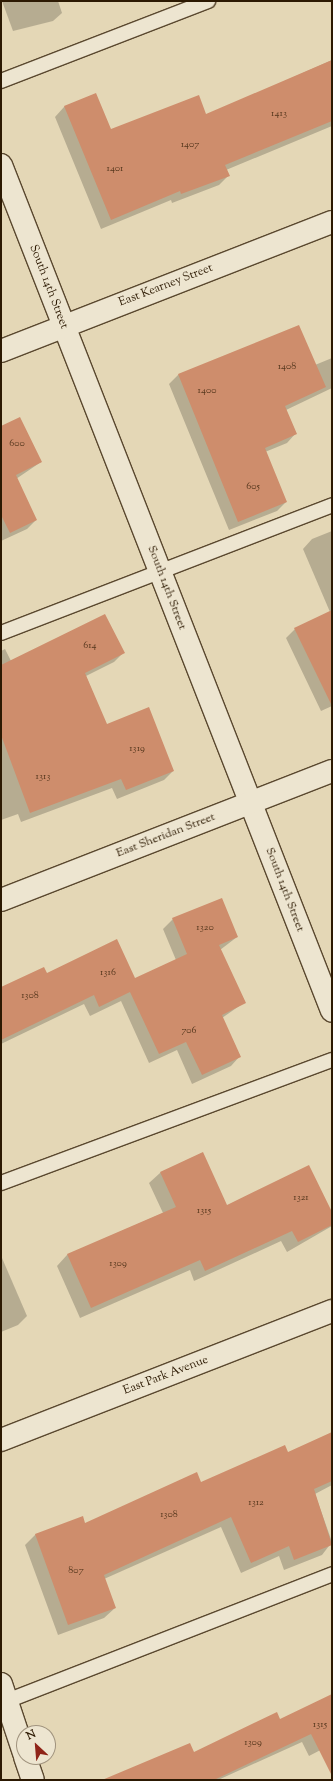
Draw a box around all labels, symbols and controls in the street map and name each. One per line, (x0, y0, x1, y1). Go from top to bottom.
house number: 1413 (271, 108, 287, 120)
house number: 1407 (181, 139, 199, 151)
house number: 1401 (107, 163, 123, 175)
street label: South 14th Street (25, 243, 71, 331)
street label: East Kearney Street (117, 261, 215, 311)
house number: 1408 (278, 361, 296, 373)
house number: 1400 (198, 385, 216, 397)
house number: 600 (9, 438, 25, 450)
house number: 605 (246, 481, 260, 493)
street label: South 14th Street (143, 544, 189, 632)
house number: 614 (83, 640, 97, 652)
house number: 1319 (129, 743, 145, 755)
house number: 1313 (36, 771, 50, 783)
street label: East Sheridan Street (115, 811, 217, 861)
street label: South 14th Street (261, 846, 307, 934)
house number: 1320 (196, 922, 214, 934)
house number: 1316 (100, 967, 116, 979)
house number: 1308 (21, 990, 39, 1002)
house number: 706 (181, 1025, 197, 1037)
house number: 1321 (293, 1192, 309, 1204)
house number: 1315 (197, 1205, 211, 1217)
house number: 1309 (109, 1258, 127, 1270)
street label: East Park Avenue (122, 1353, 210, 1399)
house number: 1312 (248, 1497, 264, 1509)
house number: 1308 (160, 1509, 178, 1521)
house number: 807 (68, 1565, 84, 1577)
house number: 1315 (313, 1719, 327, 1731)
north arrow (16, 1725, 56, 1765)
text: N (24, 1726, 39, 1744)
house number: 1309 (244, 1737, 262, 1749)

